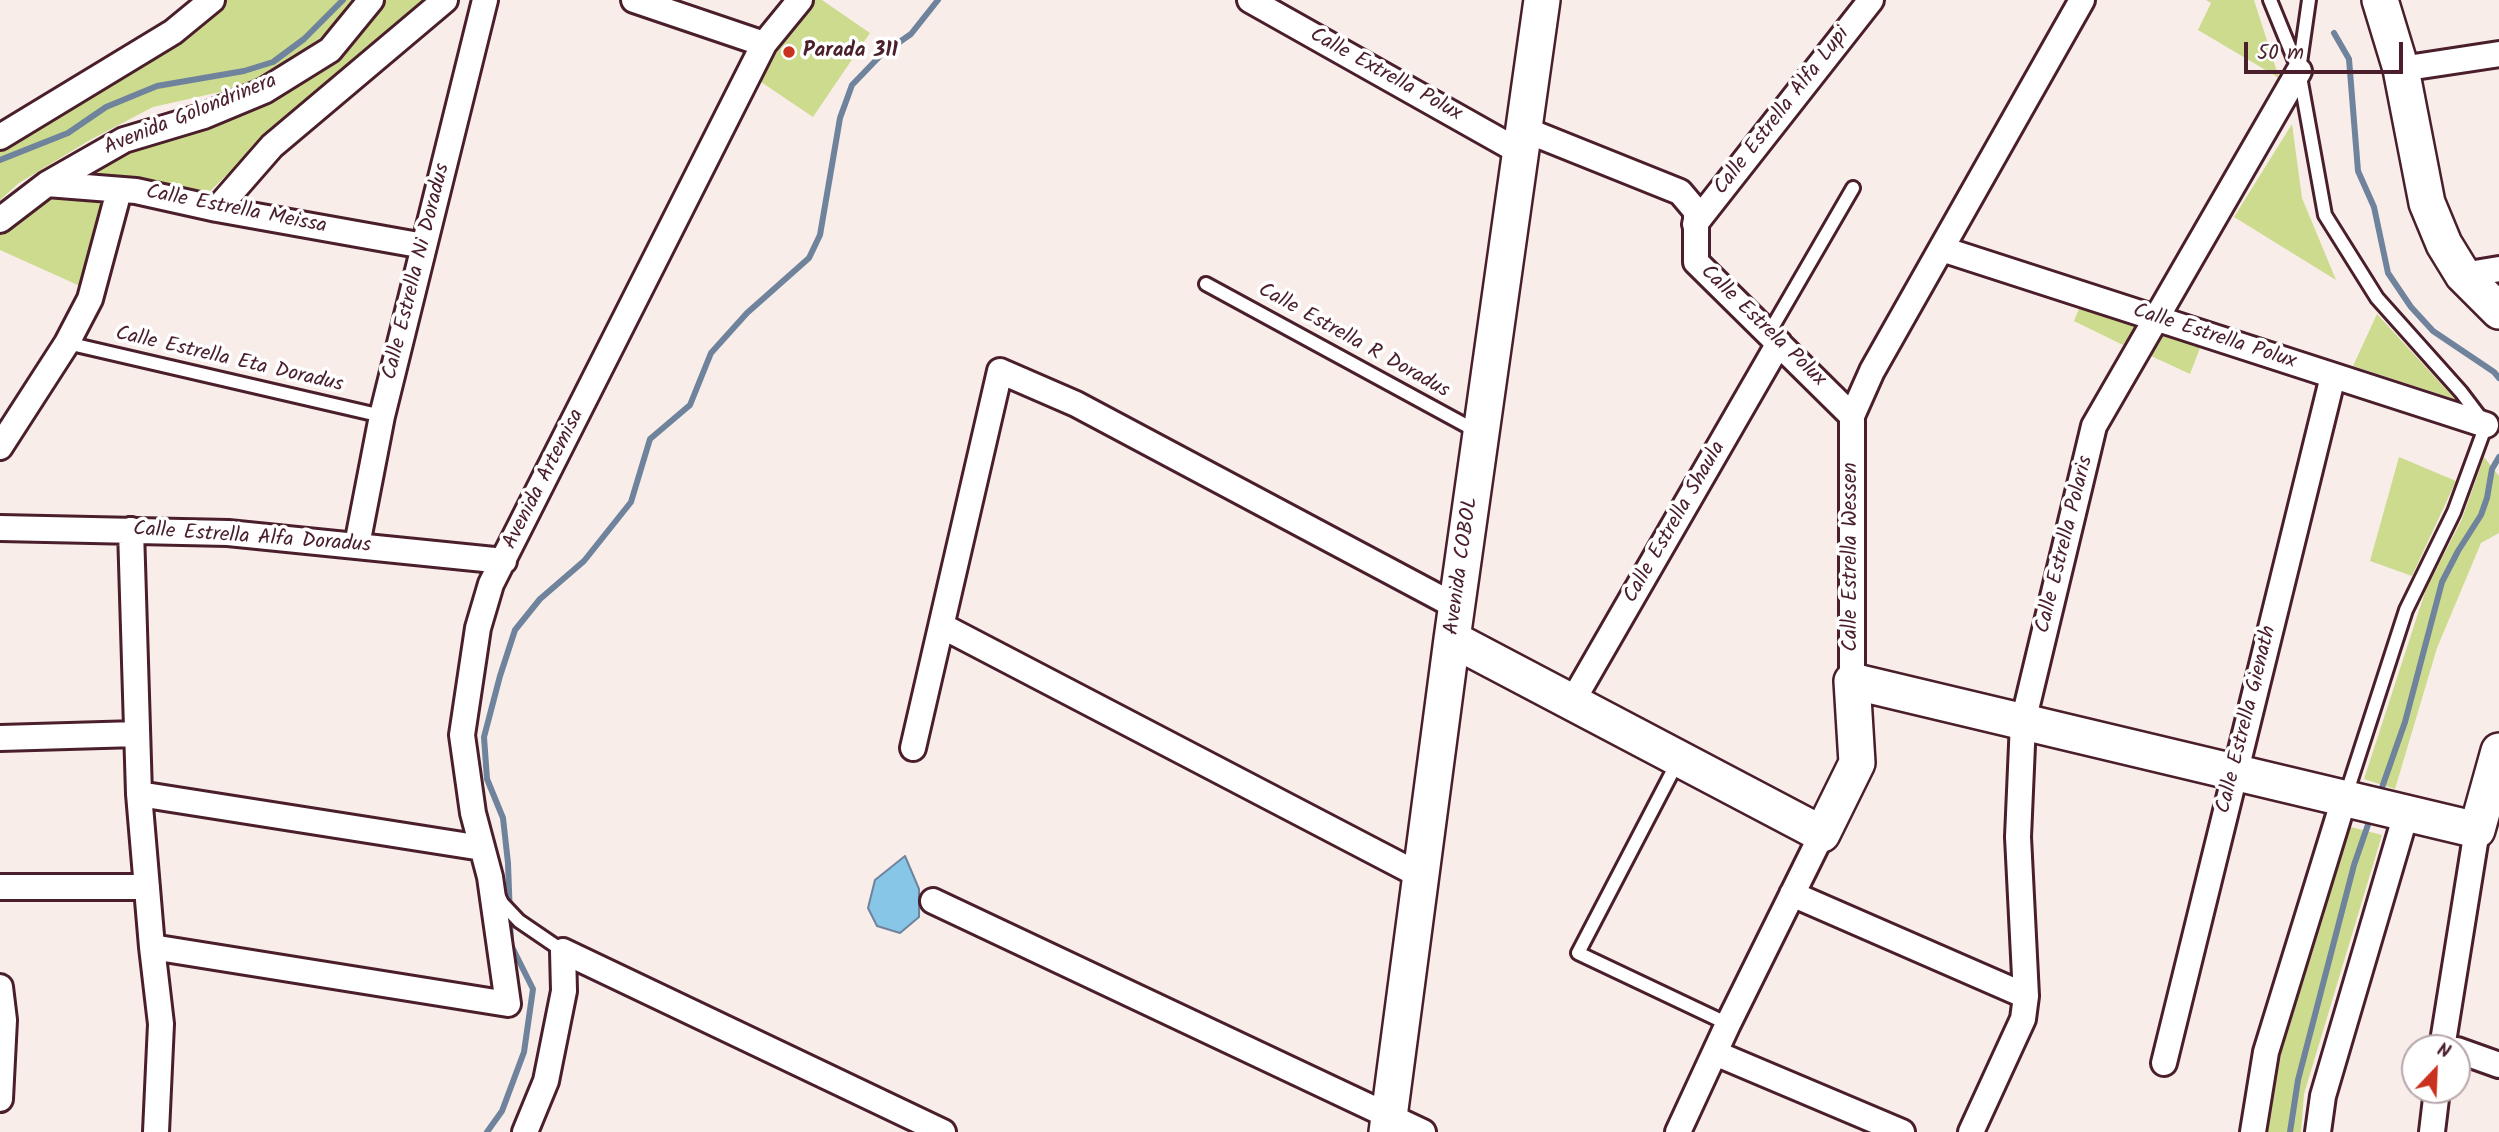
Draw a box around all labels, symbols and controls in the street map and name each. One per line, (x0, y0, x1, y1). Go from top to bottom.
street label: Calle Estrella Alfa Lupi (1710, 23, 1856, 201)
street label: Calle Extrella Polux (1305, 24, 1465, 128)
scale bar (2247, 28, 2406, 72)
text: 50 m (2257, 37, 2304, 70)
place label: Parada 311 (803, 39, 898, 65)
marker: Parada 311 (781, 44, 797, 60)
street label: Avenida Golondrinera (101, 70, 281, 162)
street label: Calle Estrella Ni Doradus (379, 161, 457, 383)
street label: Calle Estrella Meissa (143, 181, 329, 241)
street label: Calle Estrela Polux (1694, 261, 1830, 393)
street label: Calle Estrella R Doradus (1253, 279, 1453, 405)
street label: Calle Estrella Polux (2129, 300, 2299, 376)
street label: Calle Estrella Eta Doradus (113, 323, 345, 399)
street label: Avenida Artemisa (499, 406, 591, 554)
street label: Calle Estrella Shaula (1620, 438, 1732, 608)
street label: Calle Estrella Polaris (2032, 454, 2100, 636)
street label: Calle Estrella Wessen (1839, 462, 1865, 652)
street label: Avenida COBOL (1441, 495, 1485, 637)
street label: Calle Estrella Alfa Doradus (132, 518, 372, 560)
street label: Calle Estrella Gienath (2212, 624, 2284, 816)
north arrow (2401, 1034, 2471, 1104)
text: N (2432, 1035, 2455, 1068)

